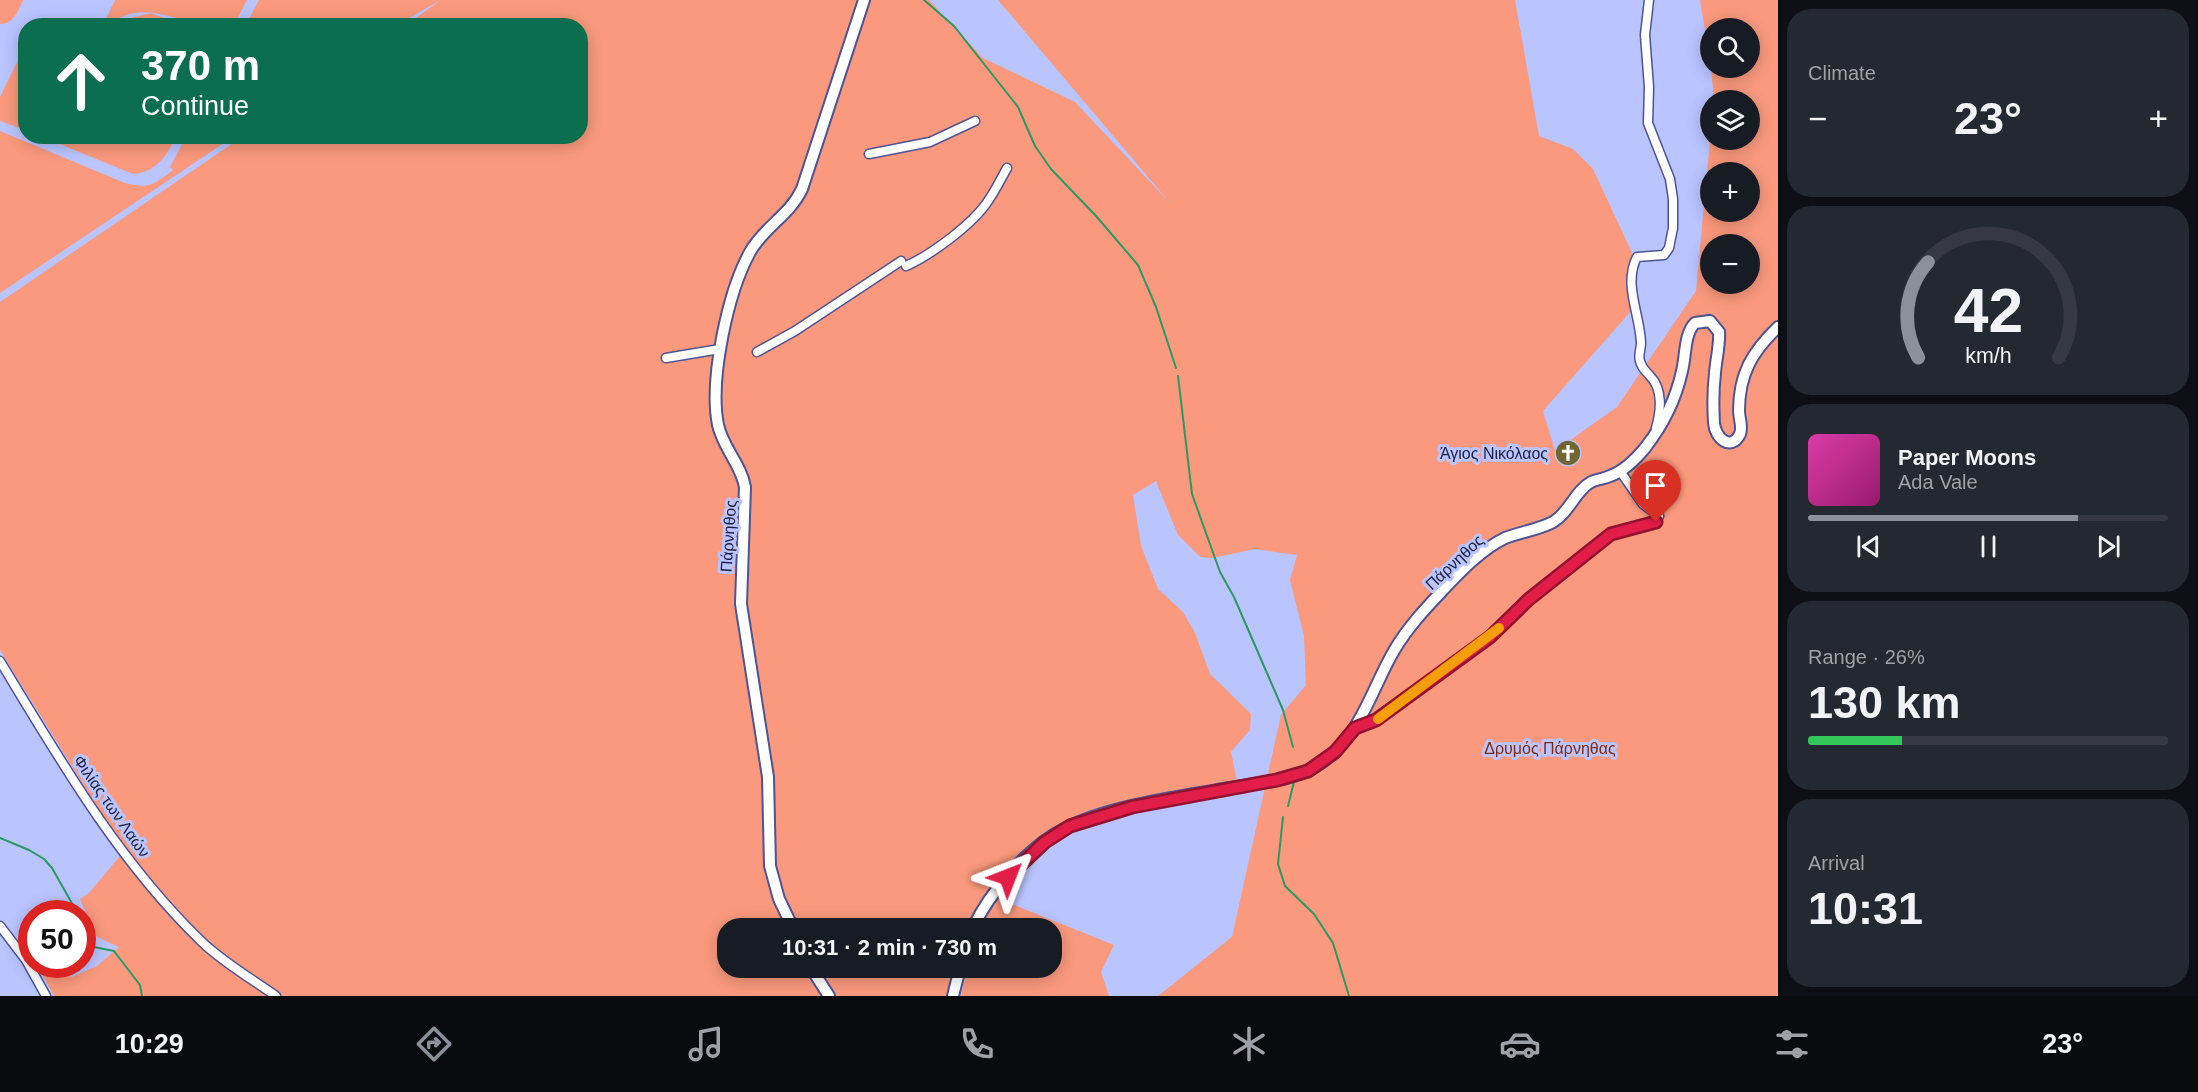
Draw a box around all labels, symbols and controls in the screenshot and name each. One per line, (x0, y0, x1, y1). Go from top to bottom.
map controls (1700, 18, 1760, 294)
button: search (1700, 18, 1760, 78)
icon: ahead (42, 42, 120, 120)
text: 370 m (141, 42, 260, 89)
text: Climate (1808, 62, 1876, 84)
button: layers (1700, 90, 1760, 150)
text: Continue (141, 91, 249, 121)
text: 23° (1954, 93, 2022, 144)
text: − (1808, 100, 1827, 137)
text: + (2149, 100, 2168, 137)
button: + (1700, 162, 1760, 222)
button: − (1700, 234, 1760, 294)
text: 42 (1953, 276, 2023, 345)
text: km/h (1965, 344, 2011, 368)
church icon: Άγιος Νικόλαος (1553, 438, 1583, 468)
place label: Άγιος Νικόλαος (1440, 445, 1548, 462)
text: Paper Moons (1898, 445, 2036, 470)
pin (1630, 460, 1681, 522)
icon: arrive (1639, 469, 1672, 502)
text: Ada Vale (1898, 471, 1978, 493)
street label: Πάρνηθος (717, 499, 740, 573)
icon: previous (1852, 530, 1885, 563)
icon: pause (1972, 530, 2005, 563)
icon: next (2092, 530, 2125, 563)
street label: Πάρνηθος (1422, 531, 1487, 593)
text: Range · 26% (1808, 646, 1925, 668)
text: 130 km (1808, 677, 1961, 728)
park label: Δρυμός Πάρνηθας (1484, 740, 1616, 757)
street label: Φιλίας των Λαών (70, 752, 153, 860)
position arrow (976, 845, 1040, 909)
text: Arrival (1808, 852, 1865, 874)
text: 10:31 (1808, 883, 1923, 934)
speed limit sign: 50 (18, 900, 96, 978)
text: 10:31 · 2 min · 730 m (782, 935, 997, 960)
icon: directions (413, 1023, 455, 1065)
icon: music (685, 1023, 727, 1065)
icon: phone (956, 1023, 998, 1065)
icon: climate (1228, 1023, 1270, 1065)
icon: car (1499, 1023, 1541, 1065)
icon: filters (1771, 1023, 1813, 1065)
text: 10:29 (115, 1029, 184, 1059)
text: 23° (2042, 1029, 2083, 1059)

